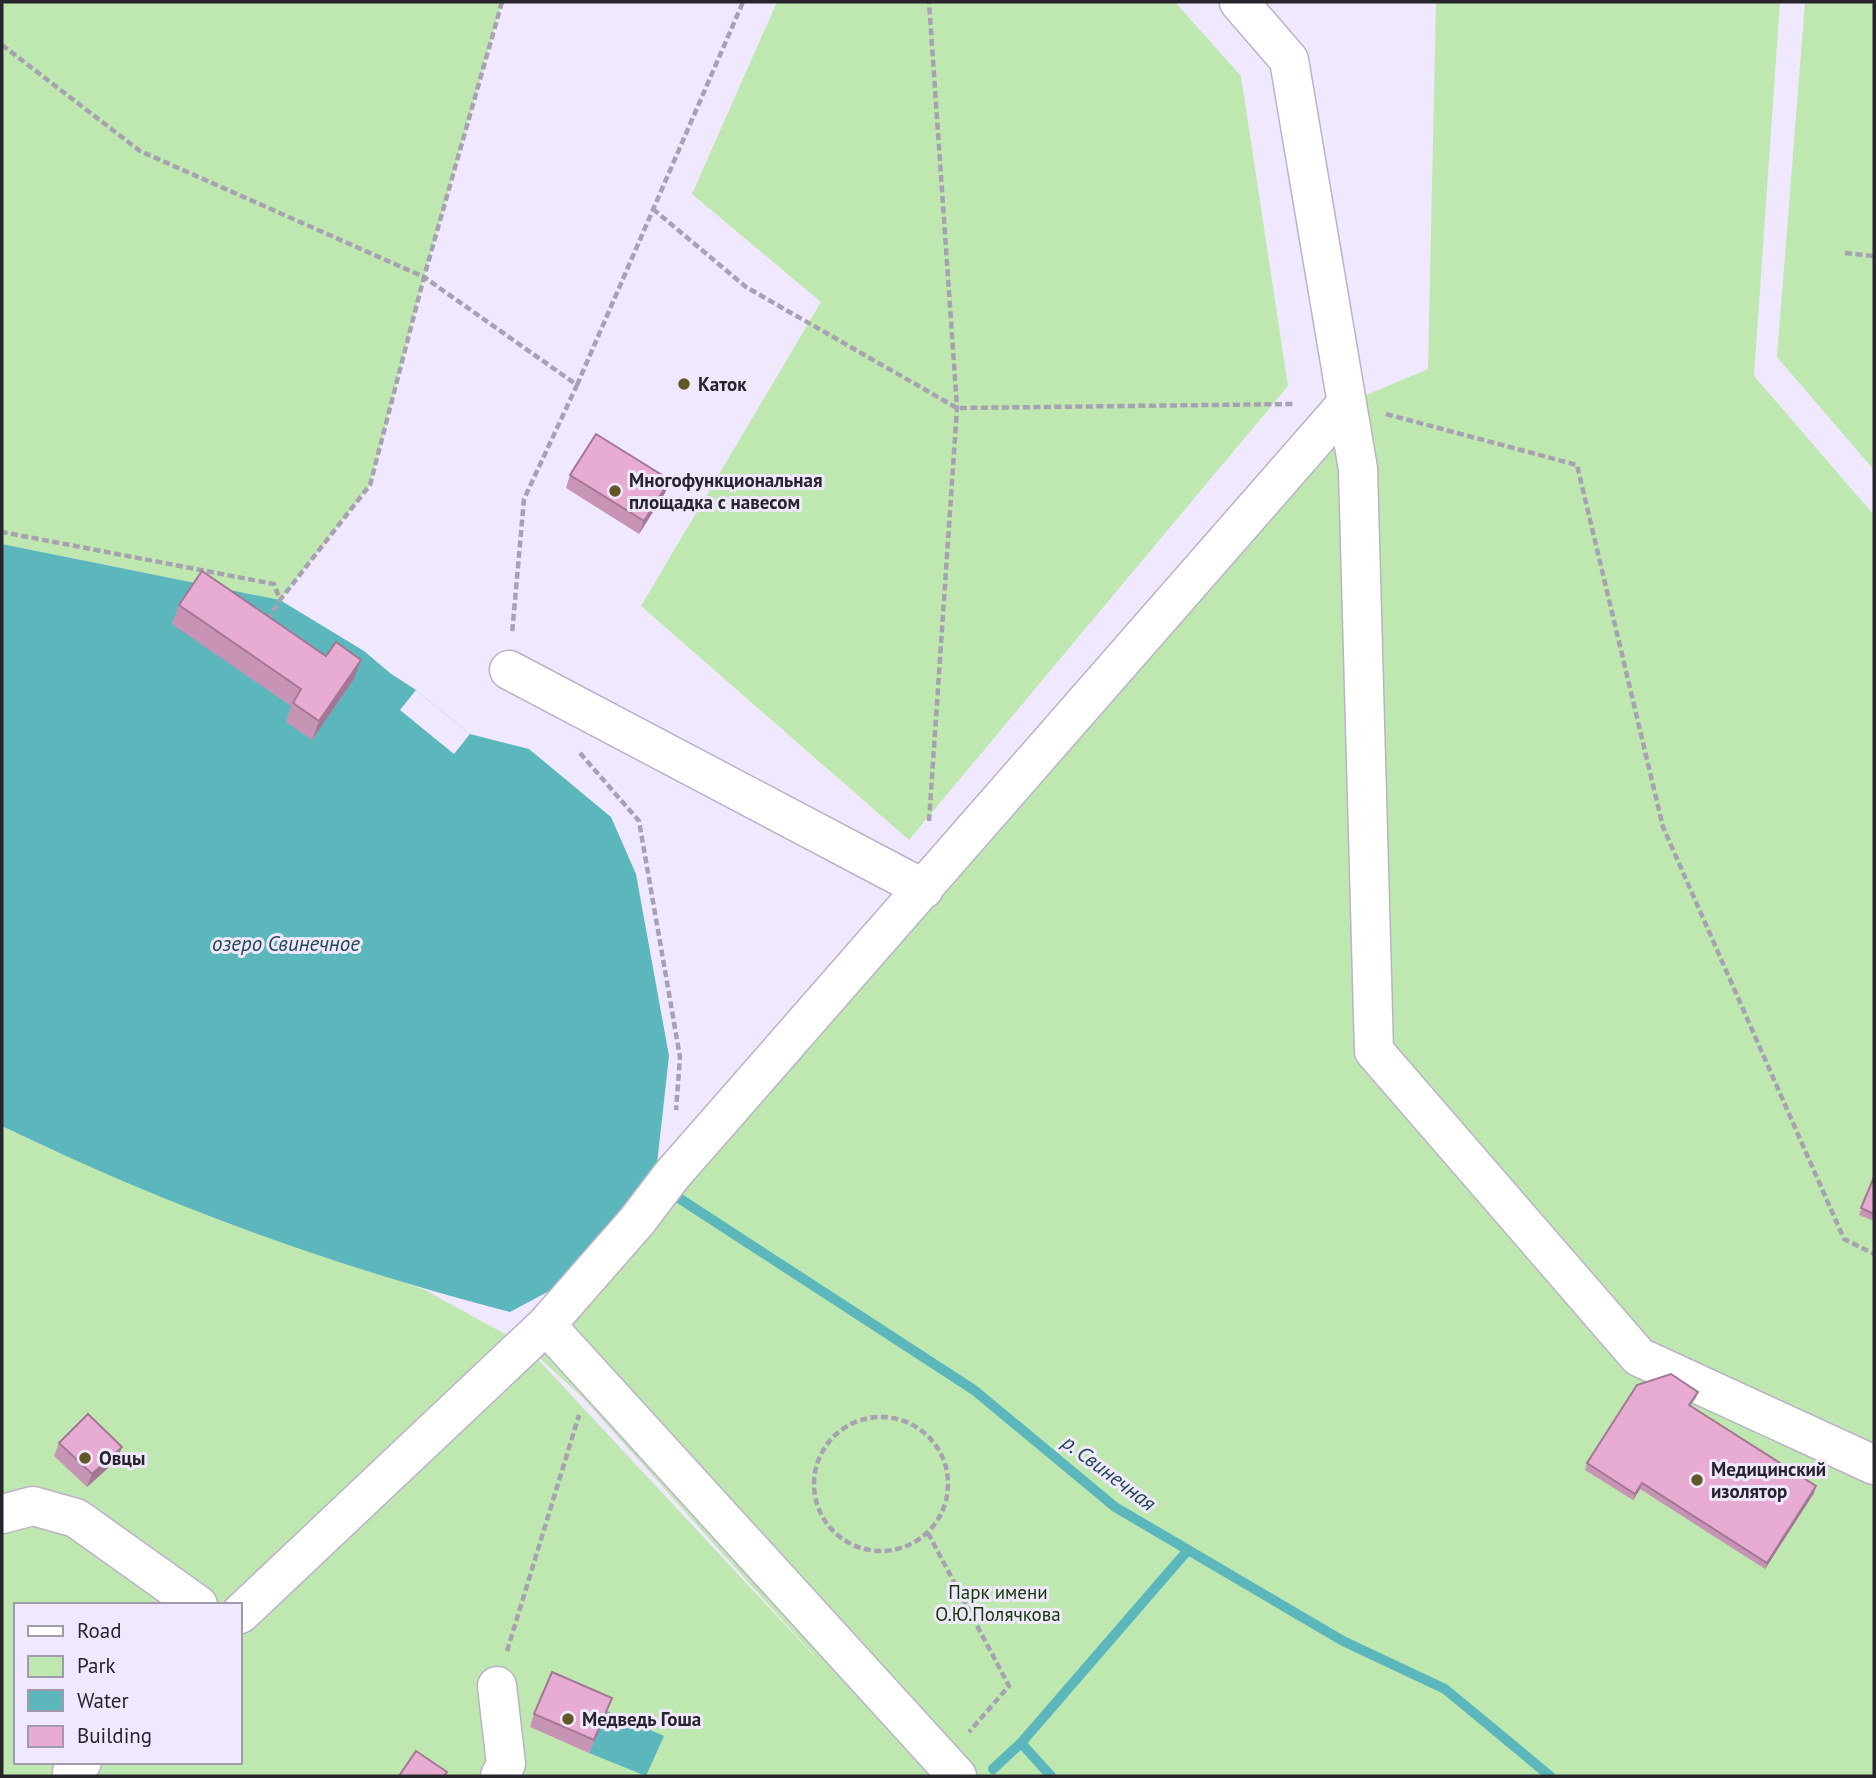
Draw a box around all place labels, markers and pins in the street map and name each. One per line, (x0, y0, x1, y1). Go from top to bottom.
place label: Каток (698, 372, 747, 396)
marker: Каток (676, 376, 692, 392)
place label: Многофункциональная площадка с навесом (629, 468, 823, 514)
marker: Многофункциональная площадка с навесом (607, 483, 623, 499)
place label: Овцы (99, 1446, 145, 1470)
marker: Овцы (77, 1450, 93, 1466)
place label: Медицинский изолятор (1711, 1457, 1826, 1503)
marker: Медицинский изолятор (1689, 1472, 1705, 1488)
place label: Медведь Гоша (582, 1707, 701, 1731)
marker: Медведь Гоша (560, 1711, 576, 1727)

